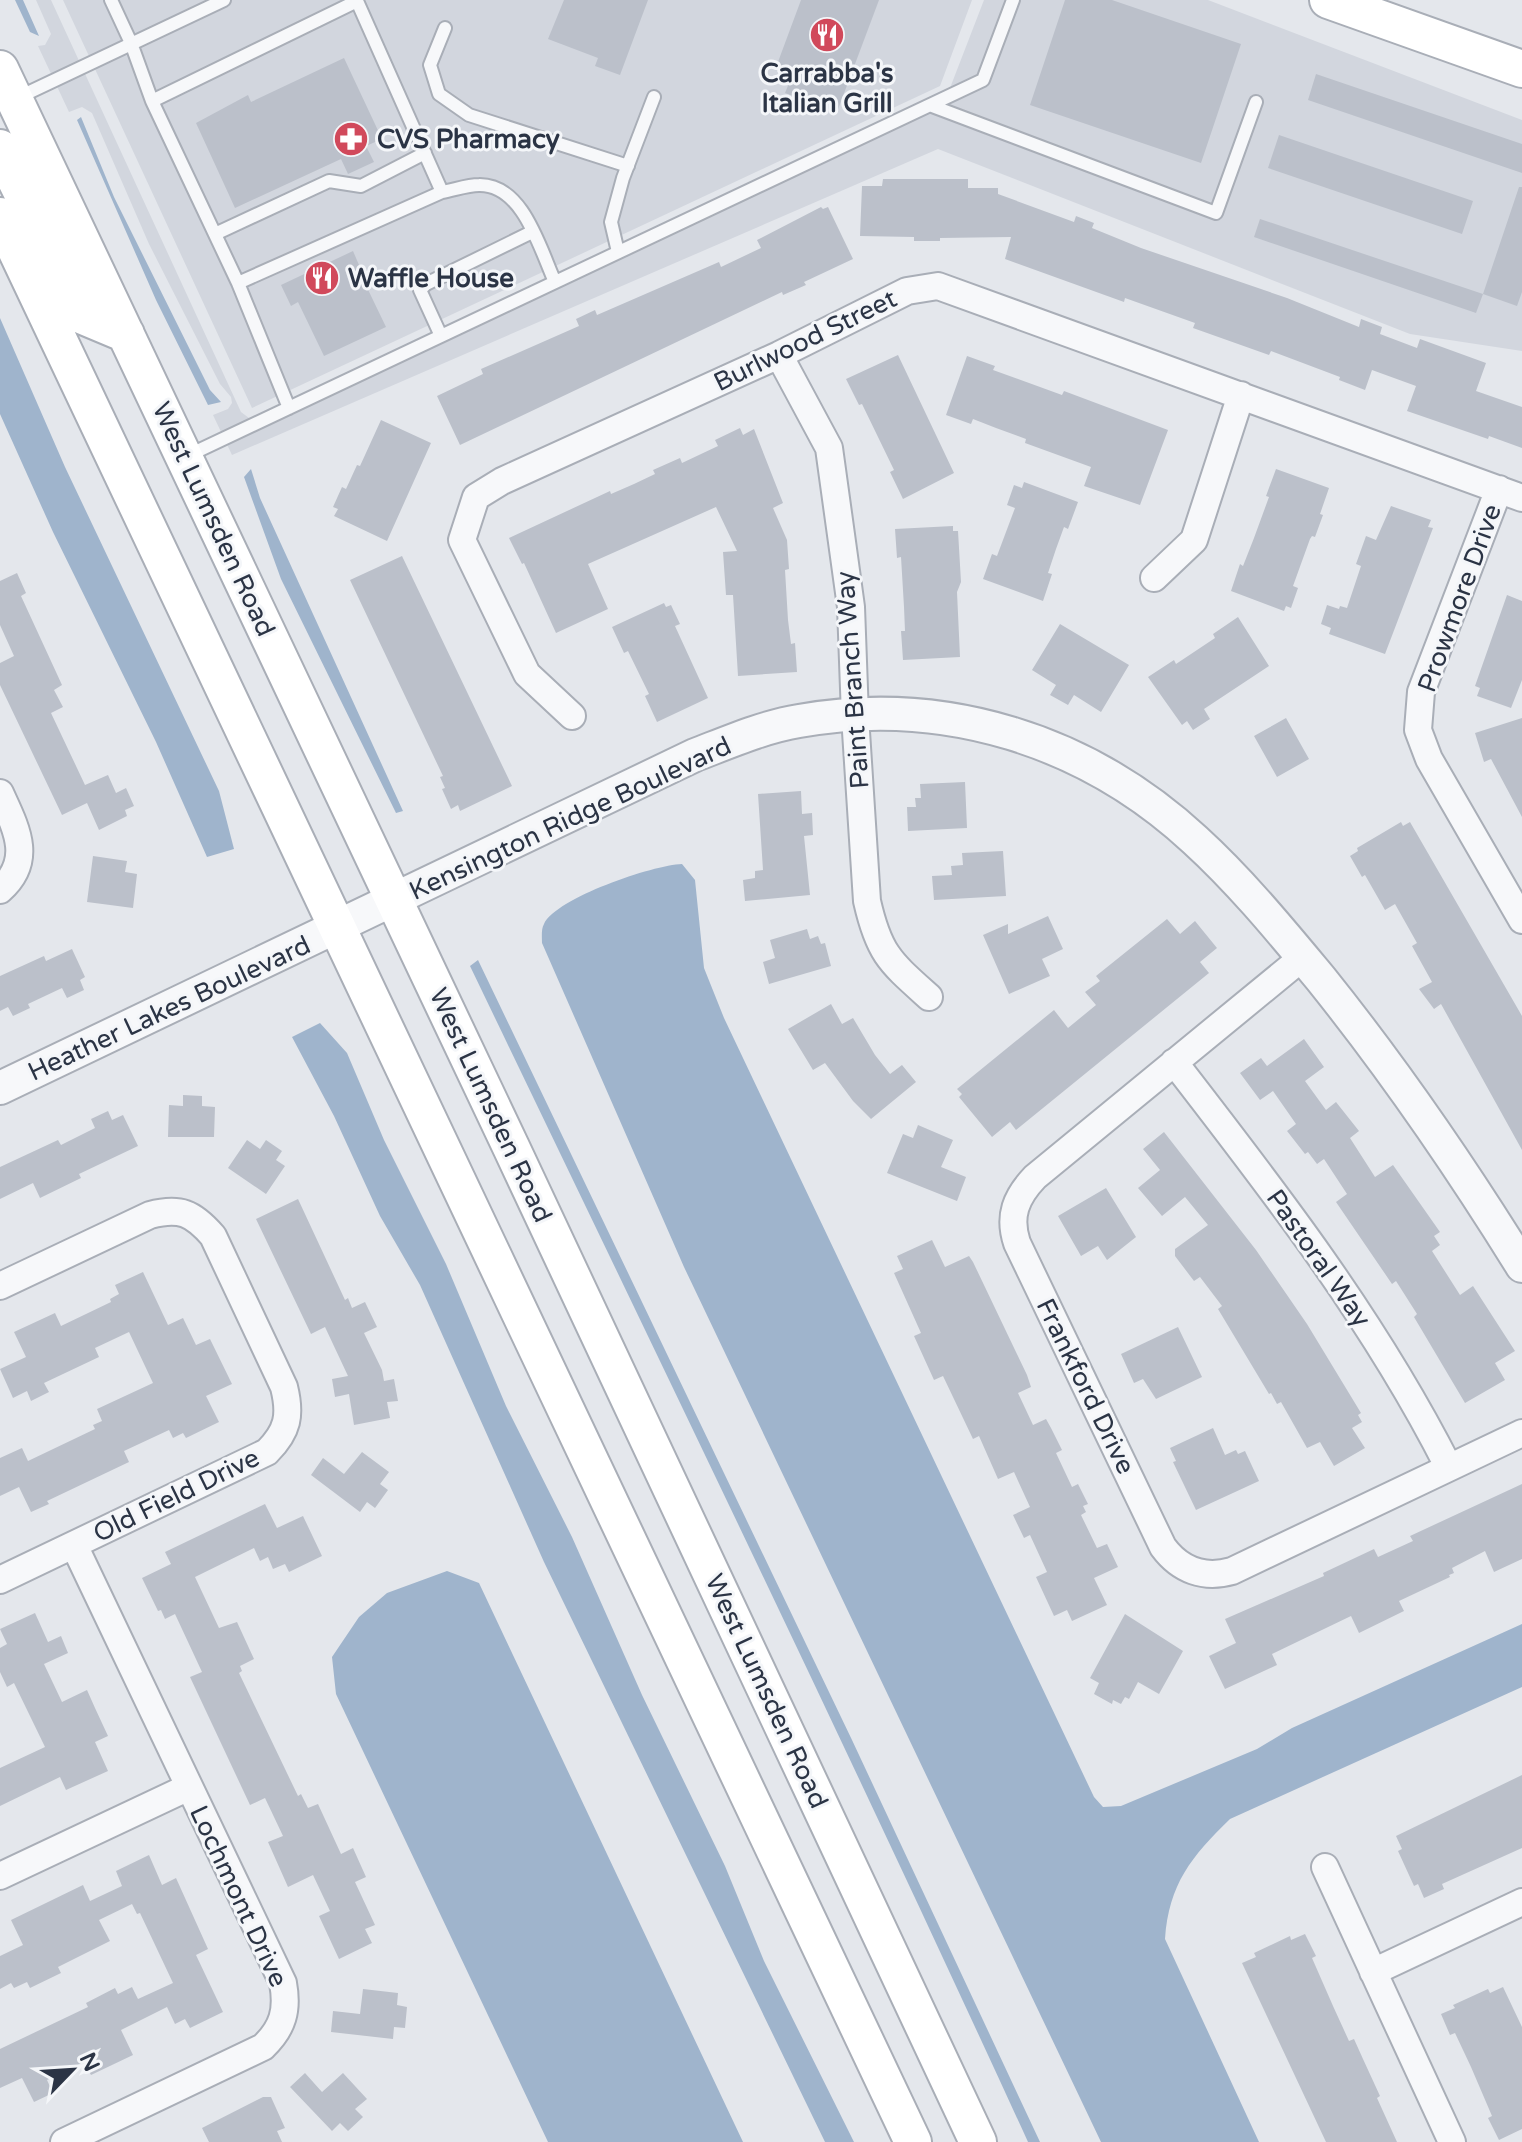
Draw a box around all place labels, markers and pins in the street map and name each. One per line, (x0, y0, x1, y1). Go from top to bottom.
restaurant icon: Carrabba's Italian Grill (808, 16, 846, 54)
place label: Carrabba's Italian Grill (761, 58, 893, 119)
pharmacy icon: CVS Pharmacy (332, 120, 370, 158)
place label: CVS Pharmacy (377, 124, 560, 155)
restaurant icon: Waffle House (303, 259, 341, 297)
place label: Waffle House (348, 263, 514, 294)

